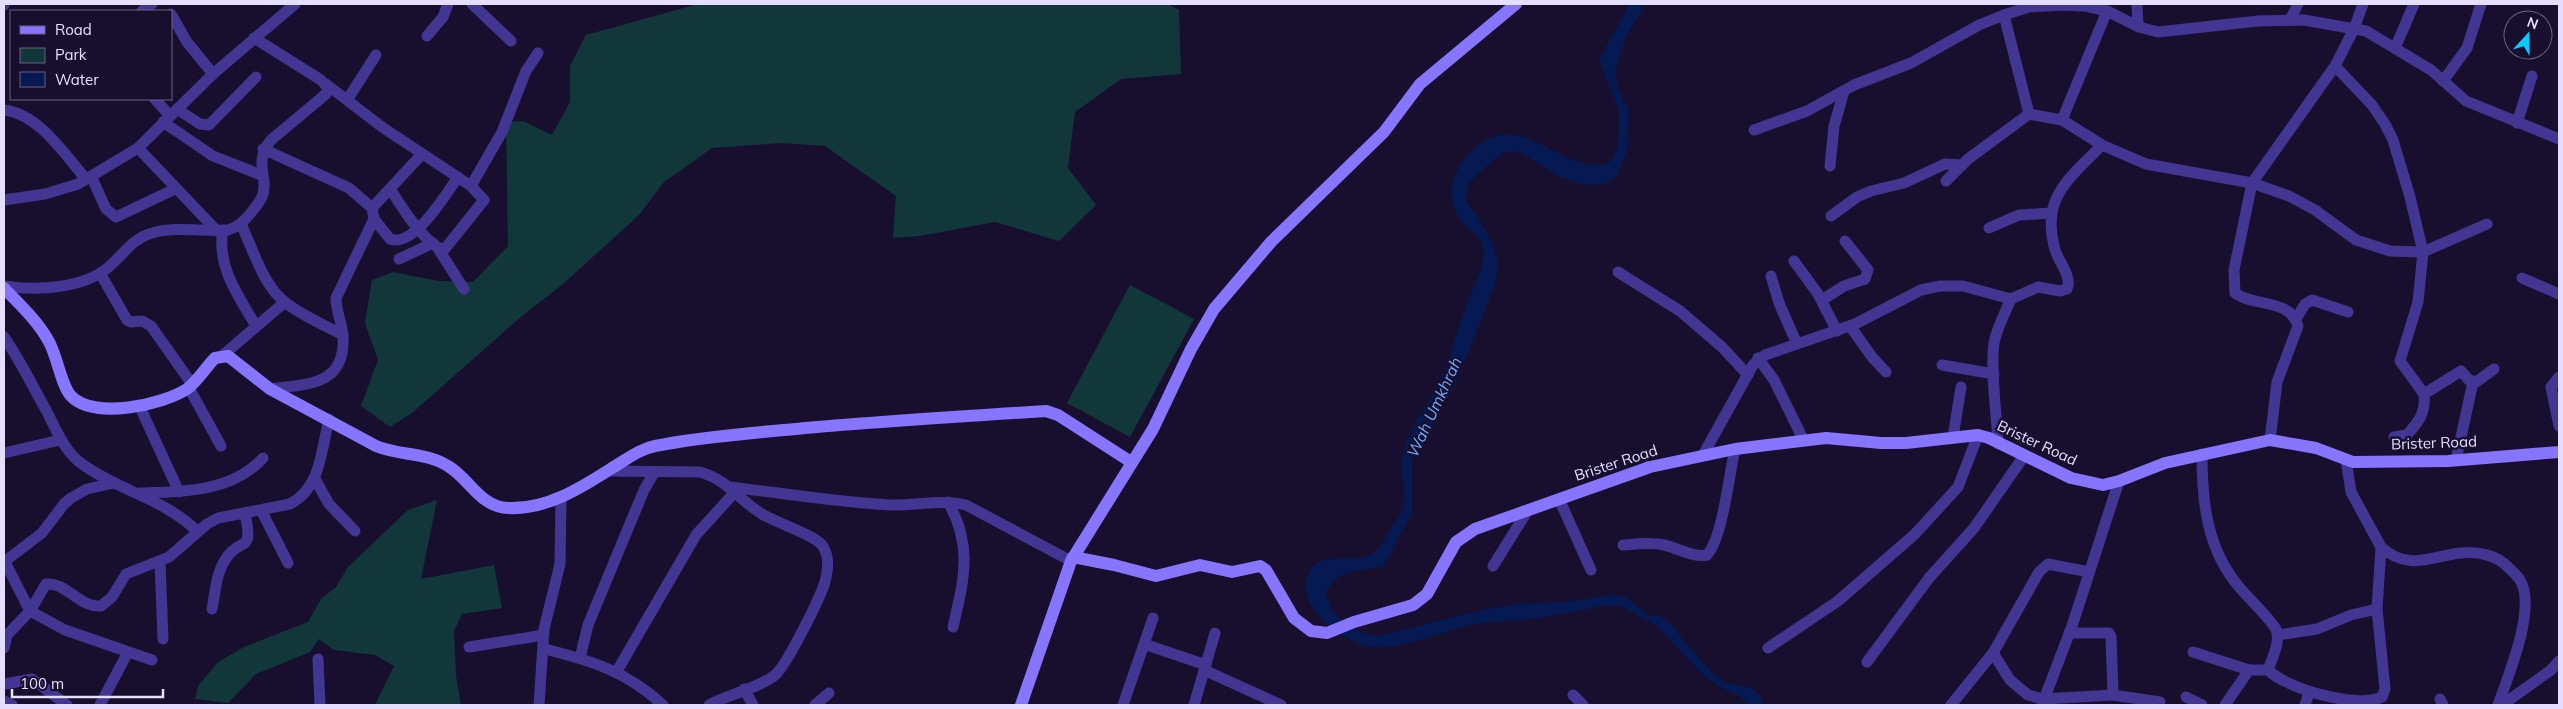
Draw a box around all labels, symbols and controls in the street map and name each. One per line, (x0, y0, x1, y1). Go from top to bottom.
legend (10, 10, 172, 100)
north arrow (2503, 10, 2553, 60)
text: N (2524, 13, 2541, 33)
text: Road (55, 20, 92, 39)
text: Park (55, 45, 87, 64)
text: Water (55, 70, 99, 89)
water label: Wah Umkhrah (1402, 354, 1466, 460)
street label: Brister Road (1994, 416, 2080, 469)
street label: Brister Road (2391, 432, 2477, 453)
street label: Brister Road (1572, 440, 1660, 485)
scale bar (12, 666, 164, 698)
text: 100 m (20, 674, 64, 693)

